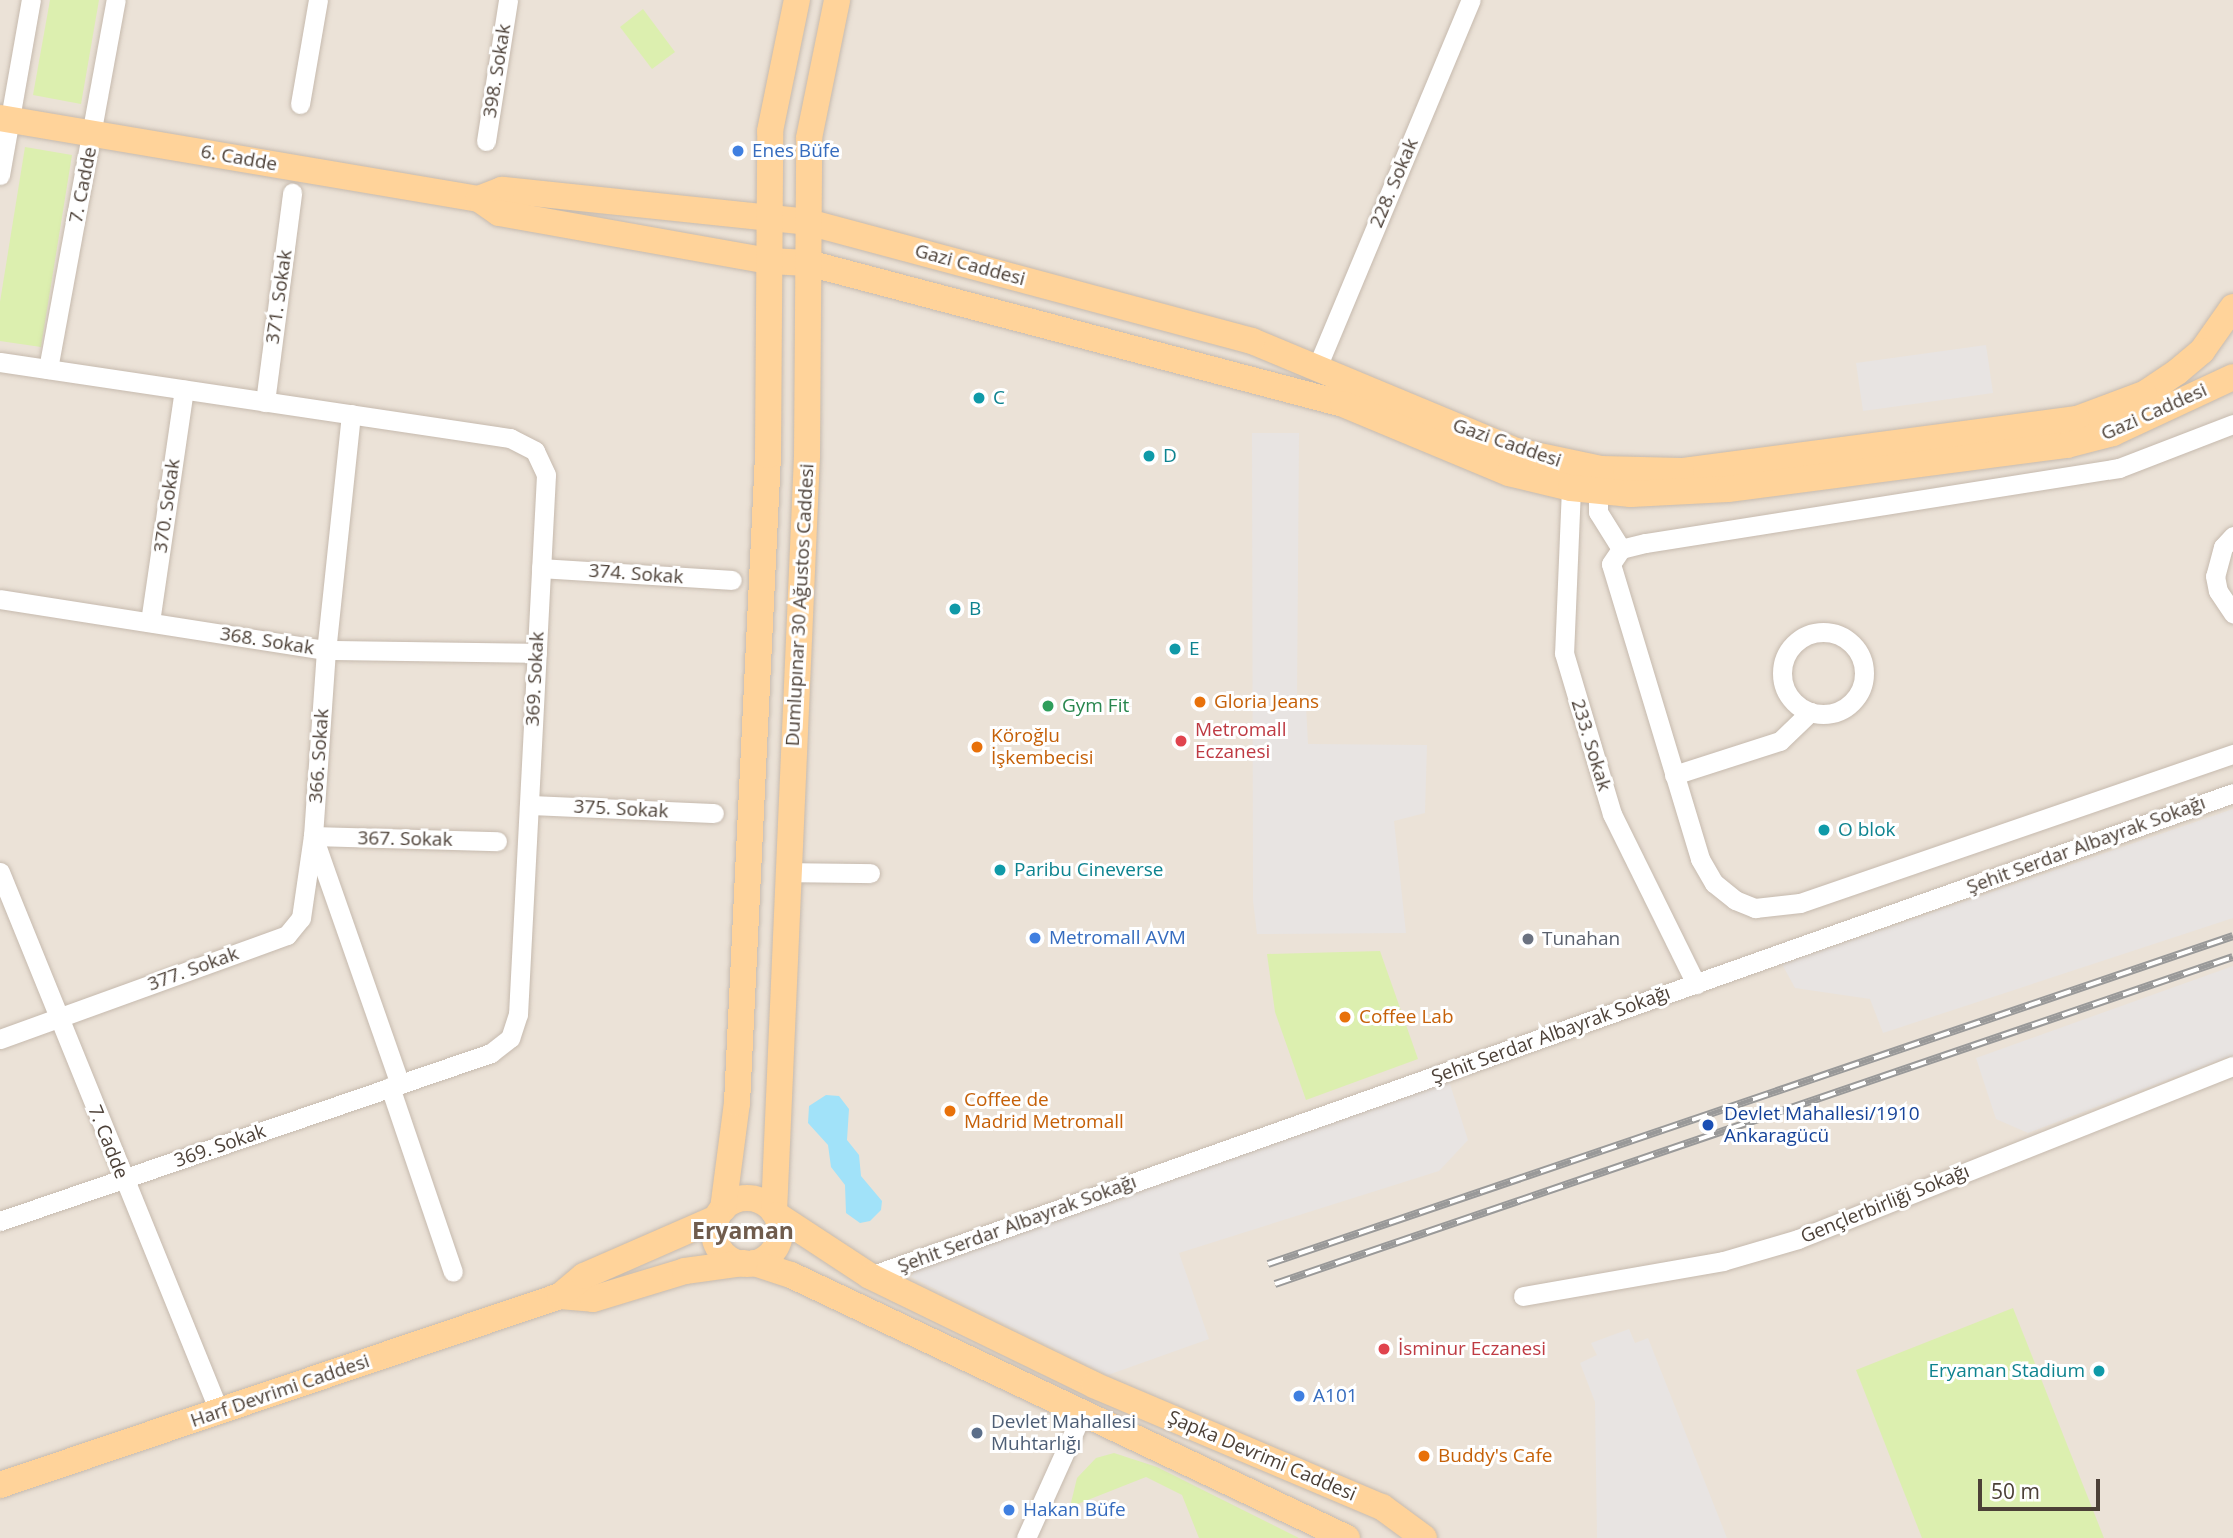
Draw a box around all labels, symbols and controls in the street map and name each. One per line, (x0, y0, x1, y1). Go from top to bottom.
street label: 398. Sokak (478, 22, 516, 120)
street label: 228. Sokak (1365, 135, 1423, 231)
street label: 6. Cadde (199, 140, 279, 176)
place label: Enes Büfe (752, 140, 840, 162)
marker: Enes Büfe (730, 143, 746, 159)
street label: 7. Cadde (64, 145, 102, 225)
street label: Gazi Caddesi (912, 239, 1028, 291)
street label: 371. Sokak (261, 248, 297, 346)
street label: Gazi Caddesi (2098, 379, 2210, 445)
place label: C (993, 387, 1005, 409)
marker: C (971, 390, 987, 406)
street label: Gazi Caddesi (1450, 414, 1564, 472)
place label: D (1163, 445, 1177, 467)
marker: D (1141, 448, 1157, 464)
street label: 370. Sokak (149, 457, 185, 555)
street label: Dumlupınar 30 Ağustos Caddesi (781, 463, 819, 747)
street label: 374. Sokak (588, 559, 684, 589)
place label: B (969, 598, 981, 620)
marker: B (947, 601, 963, 617)
street label: 368. Sokak (218, 622, 316, 660)
street label: 369. Sokak (521, 631, 549, 727)
place label: E (1189, 638, 1200, 660)
marker: E (1167, 641, 1183, 657)
place label: Gloria Jeans (1214, 691, 1319, 713)
marker: Gloria Jeans (1192, 694, 1208, 710)
place label: Gym Fit (1062, 695, 1129, 717)
street label: 233. Sokak (1566, 696, 1616, 794)
marker: Gym Fit (1040, 698, 1056, 714)
street label: 366. Sokak (304, 708, 334, 804)
place label: Metromall Eczanesi (1195, 719, 1286, 763)
place label: Köroğlu İşkembecisi (991, 725, 1094, 769)
marker: Metromall Eczanesi (1173, 733, 1189, 749)
marker: Köroğlu İşkembecisi (969, 739, 985, 755)
street label: Şehit Serdar Albayrak Sokağı (1964, 791, 2208, 899)
street label: 375. Sokak (573, 795, 669, 823)
place label: O blok (1838, 819, 1896, 841)
marker: O blok (1816, 822, 1832, 838)
street label: 367. Sokak (357, 827, 453, 851)
place label: Paribu Cineverse (1014, 859, 1163, 881)
marker: Paribu Cineverse (992, 862, 1008, 878)
place label: Metromall AVM (1049, 927, 1186, 949)
place label: Tunahan (1542, 928, 1620, 950)
marker: Metromall AVM (1027, 930, 1043, 946)
marker: Tunahan (1520, 931, 1536, 947)
street label: 377. Sokak (145, 942, 241, 996)
street label: Şehit Serdar Albayrak Sokağı (1429, 981, 1673, 1089)
place label: Coffee Lab (1359, 1006, 1454, 1028)
marker: Coffee Lab (1337, 1009, 1353, 1025)
place label: Coffee de Madrid Metromall (964, 1089, 1124, 1133)
street label: 7. Cadde (83, 1102, 133, 1182)
marker: Coffee de Madrid Metromall (942, 1103, 958, 1119)
place label: Devlet Mahallesi/1910 Ankaragücü (1724, 1103, 1920, 1147)
marker: Devlet Mahallesi/1910 Ankaragücü (1698, 1115, 1718, 1135)
street label: 369. Sokak (171, 1120, 269, 1172)
street label: Gençlerbirliği Sokağı (1797, 1160, 1973, 1248)
street label: Şehit Serdar Albayrak Sokağı (895, 1170, 1139, 1278)
district label: Eryaman (692, 1216, 794, 1244)
place label: İsminur Eczanesi (1398, 1338, 1546, 1360)
marker: İsminur Eczanesi (1376, 1341, 1392, 1357)
street label: Harf Devrimi Caddesi (188, 1350, 372, 1432)
place label: Eryaman Stadium (1928, 1360, 2085, 1382)
marker: Eryaman Stadium (2091, 1363, 2107, 1379)
place label: A101 (1313, 1385, 1358, 1407)
marker: A101 (1291, 1388, 1307, 1404)
street label: Şapka Devrimi Caddesi (1164, 1406, 1360, 1506)
place label: Devlet Mahallesi Muhtarlığı (991, 1411, 1136, 1455)
marker: Devlet Mahallesi Muhtarlığı (969, 1425, 985, 1441)
place label: Buddy's Cafe (1438, 1445, 1552, 1467)
marker: Buddy's Cafe (1416, 1448, 1432, 1464)
scale bar (1981, 1464, 2104, 1508)
text: 50 m (1991, 1477, 2040, 1505)
place label: Hakan Büfe (1023, 1499, 1126, 1521)
marker: Hakan Büfe (1001, 1502, 1017, 1518)

